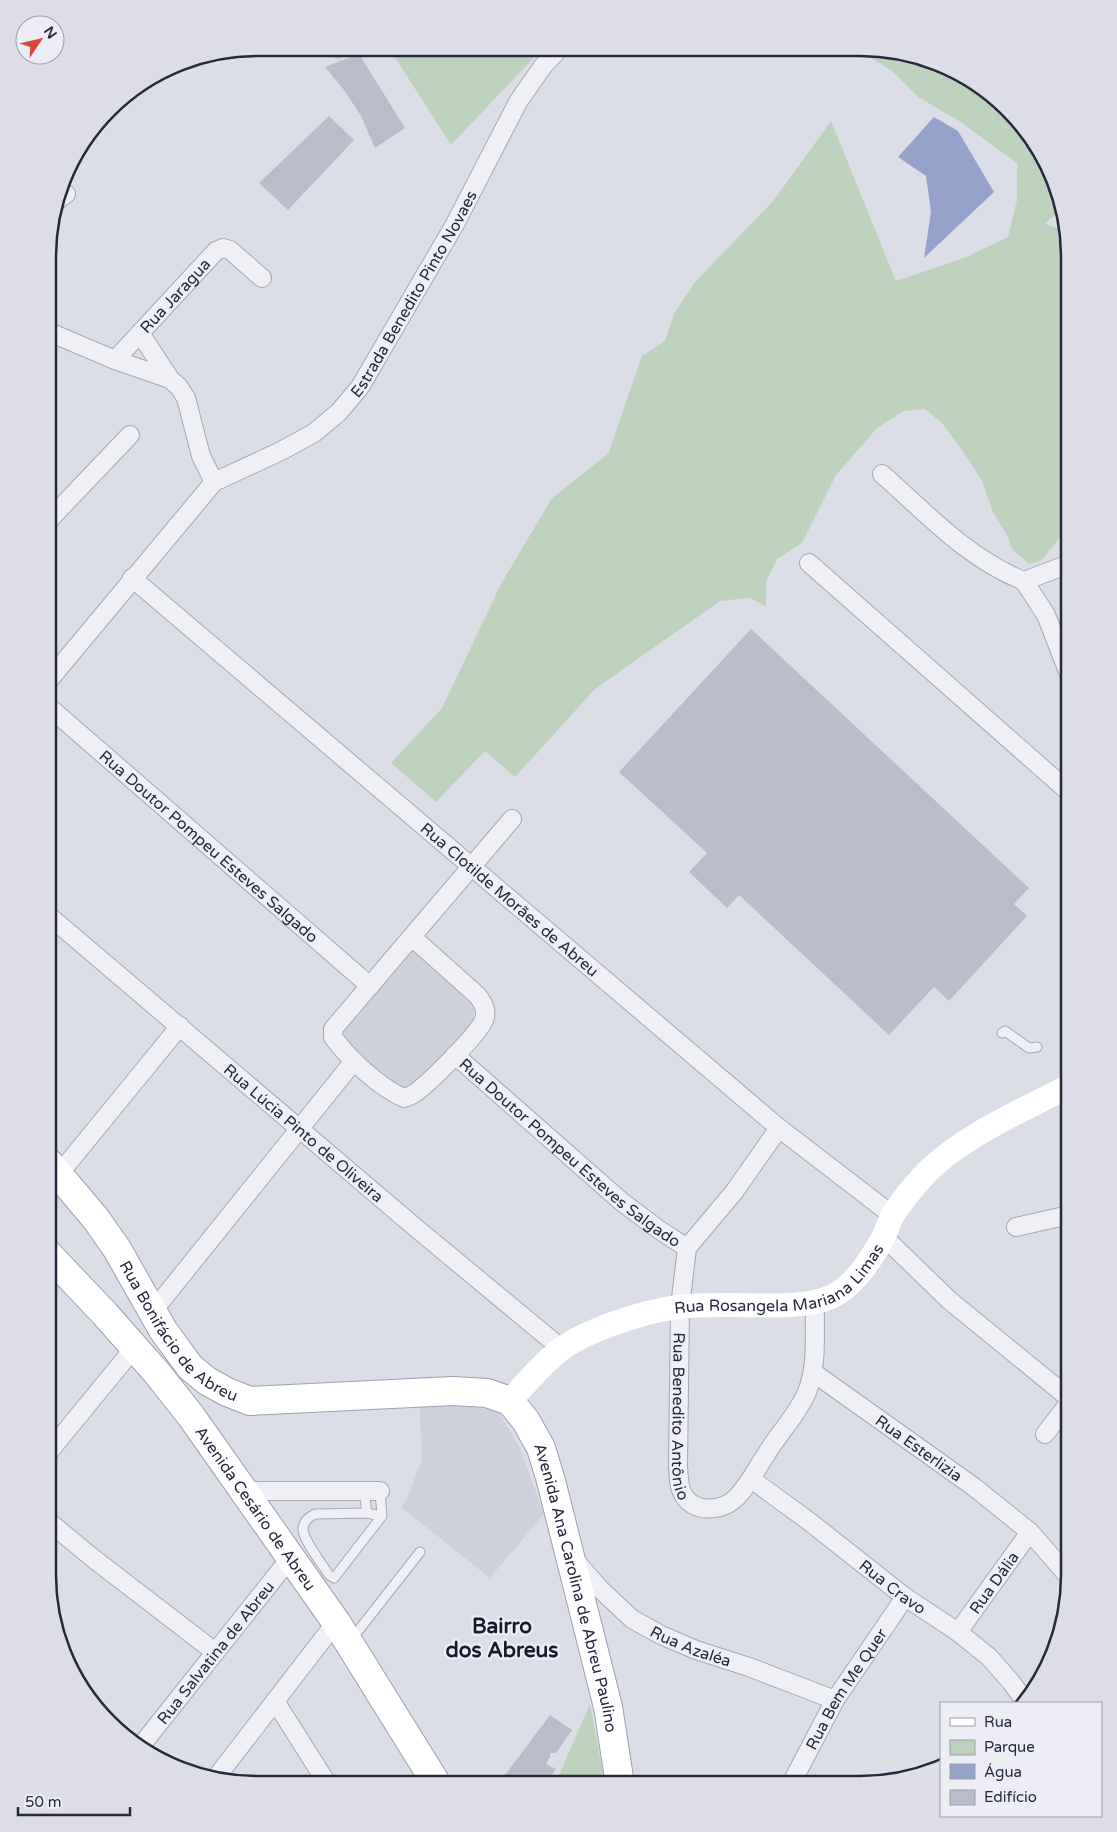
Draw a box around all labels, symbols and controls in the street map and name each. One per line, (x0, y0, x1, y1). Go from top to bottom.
north arrow (15, 15, 65, 65)
text: N (40, 23, 60, 42)
street label: Estrada Benedito Pinto Novaes (346, 187, 482, 402)
street label: Rua Jaragua (136, 255, 215, 338)
street label: Rua Doutor Pompeu Esteves Salgado (95, 746, 322, 947)
street label: Rua Clotilde Morães de Abreu (416, 819, 602, 981)
street label: Rua Doutor Pompeu Esteves Salgado (455, 1054, 684, 1252)
street label: Rua Lúcia Pinto de Oliveira (219, 1060, 387, 1207)
street label: Rua Rosangela Mariana Limas (673, 1240, 888, 1318)
street label: Rua Bonifácio de Abreu (115, 1257, 241, 1406)
street label: Rua Benedito Antônio (667, 1332, 693, 1504)
street label: Rua Esterlizia (871, 1411, 966, 1486)
street label: Avenida Cesário de Abreu (190, 1423, 320, 1595)
street label: Avenida Ana Carolina de Abreu Paulino (529, 1441, 621, 1734)
street label: Rua Dália (965, 1548, 1024, 1618)
street label: Rua Cravo (855, 1556, 929, 1619)
street label: Rua Salvatina de Abreu (153, 1577, 279, 1729)
district label: Bairro dos Abreus (446, 1614, 558, 1663)
street label: Rua Azaléa (646, 1622, 733, 1672)
street label: Rua Bem Me Quer (802, 1624, 892, 1753)
legend (940, 1702, 1102, 1817)
text: Rua (984, 1713, 1012, 1731)
text: Parque (984, 1738, 1035, 1756)
text: Água (984, 1763, 1022, 1781)
scale bar (18, 1784, 130, 1816)
text: Edifício (984, 1788, 1037, 1806)
text: 50 m (25, 1793, 62, 1811)

